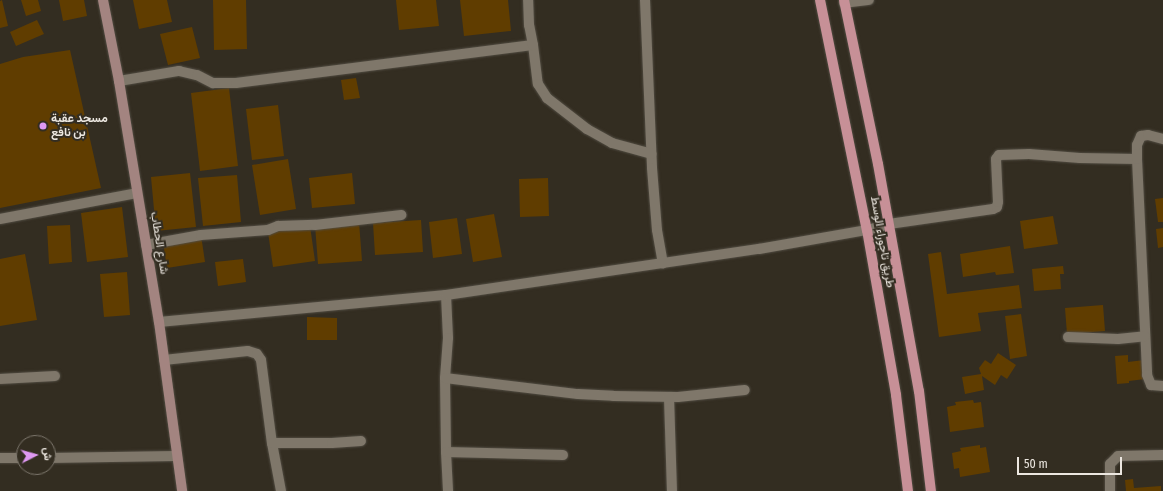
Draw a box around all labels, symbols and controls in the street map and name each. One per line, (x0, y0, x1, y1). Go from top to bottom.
place label: مسجد عقبة بن نافع (51, 112, 108, 140)
marker: مسجد عقبة بن نافع (38, 121, 48, 131)
street label: طريق تاجوراء الوسط (867, 195, 897, 289)
street label: شارع الحطاب (147, 211, 171, 275)
north arrow (16, 435, 56, 475)
text: ش (40, 447, 55, 461)
scale bar (1019, 449, 1124, 475)
text: 50 m (1024, 457, 1048, 471)

